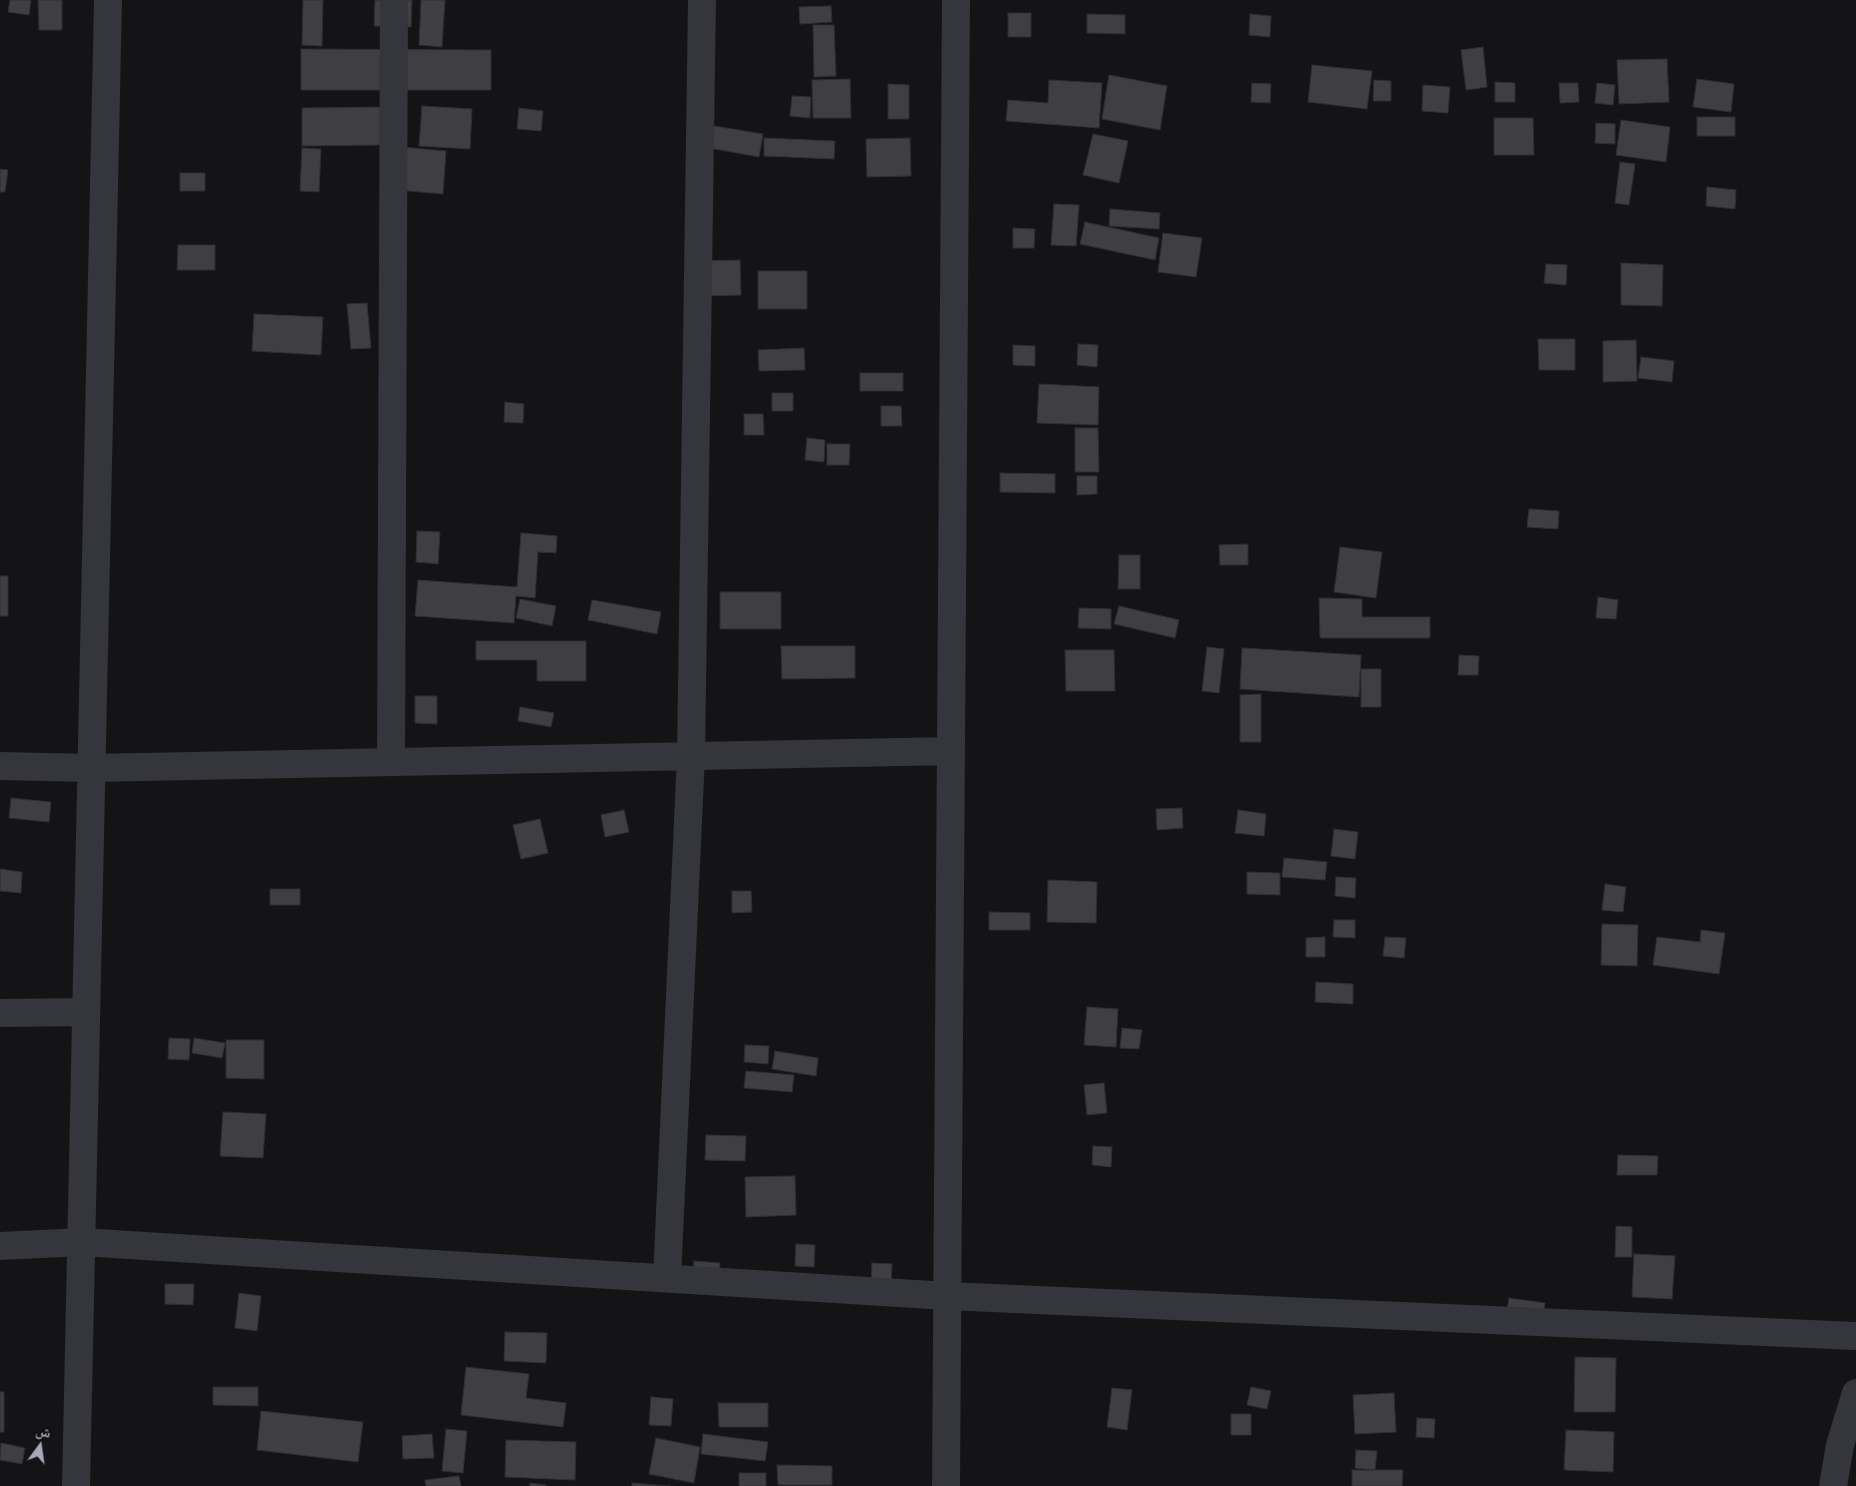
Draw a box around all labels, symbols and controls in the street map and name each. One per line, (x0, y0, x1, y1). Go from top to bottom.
north arrow (15, 1421, 65, 1471)
text: ش (34, 1421, 53, 1441)

